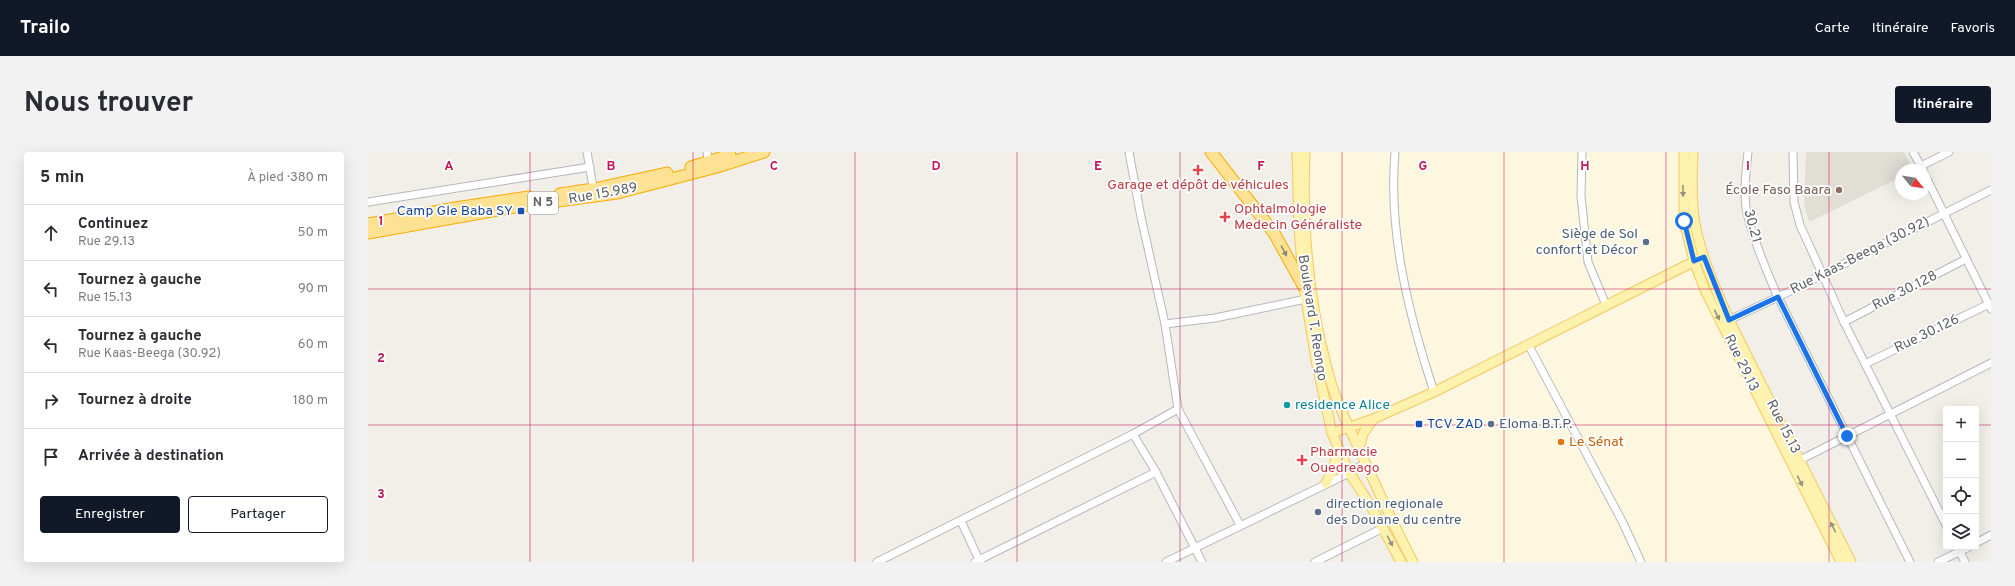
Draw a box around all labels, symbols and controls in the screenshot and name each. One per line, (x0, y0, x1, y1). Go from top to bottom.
text: Trailo (20, 16, 70, 40)
text: Carte (1815, 20, 1850, 37)
text: Itinéraire (1872, 20, 1929, 37)
text: Favoris (1951, 20, 1995, 37)
text: Nous trouver (24, 86, 193, 122)
button: Itinéraire (1895, 86, 1991, 123)
text: A (444, 159, 454, 175)
text: B (607, 159, 616, 175)
text: C (770, 159, 778, 175)
text: D (931, 159, 941, 175)
text: E (1094, 159, 1102, 175)
text: F (1257, 159, 1265, 175)
text: G (1419, 159, 1428, 175)
text: H (1580, 159, 1590, 175)
text: I (1746, 159, 1750, 175)
north arrow (1895, 164, 1931, 200)
marker: Garage et dépôt de véhicules (1193, 165, 1203, 175)
text: 5 min (40, 167, 84, 189)
text: À pied · 380 m (247, 170, 328, 186)
place label: Garage et dépôt de véhicules (1107, 177, 1289, 194)
street label: Rue 15.989 (567, 180, 639, 208)
place label: École Faso Baara (1725, 181, 1831, 199)
one-way arrow (1680, 185, 1687, 197)
marker: École Faso Baara (1834, 185, 1844, 195)
road number: N 5 (528, 192, 558, 214)
place label: Ophtalmologie Medecin Généraliste (1234, 201, 1362, 234)
place label: Camp Gle Baba SY (397, 203, 513, 220)
marker: Camp Gle Baba SY (516, 206, 526, 216)
street label: 30.21 (1739, 207, 1765, 245)
marker: Ophtalmologie Medecin Généraliste (1219, 211, 1231, 223)
route start (1675, 212, 1693, 230)
street label: Rue Kaas-Beega (30.92) (1788, 213, 1932, 299)
text: 1 (378, 214, 384, 230)
text: Continuez (78, 215, 148, 234)
icon: ahead (40, 222, 62, 244)
text: 50 m (298, 225, 328, 241)
place label: Siège de Sol confort et Décor (1536, 226, 1639, 259)
text: Rue 29.13 (78, 234, 135, 250)
marker: Siège de Sol confort et Décor (1641, 237, 1651, 247)
one-way arrow (1280, 245, 1287, 257)
street label: Boulevard T. Reongo (1294, 254, 1330, 382)
street label: Rue 30.128 (1870, 267, 1940, 315)
text: Tournez à gauche (78, 271, 202, 290)
icon: left (40, 278, 62, 300)
text: 90 m (298, 281, 328, 297)
text: Rue 15.13 (78, 290, 132, 306)
one-way arrow (1714, 309, 1720, 321)
street label: Rue 30.126 (1892, 311, 1962, 357)
text: Tournez à gauche (78, 327, 202, 346)
street label: Rue 29.13 (1720, 332, 1762, 394)
icon: left (40, 334, 62, 356)
text: 60 m (298, 337, 328, 353)
text: Rue Kaas-Beega (30.92) (78, 346, 221, 362)
text: 2 (377, 351, 385, 367)
icon: right (40, 390, 62, 412)
text: Tournez à droite (78, 391, 192, 410)
text: 180 m (293, 393, 328, 409)
place label: residence Alice (1295, 397, 1390, 414)
street label: Rue 15.13 (1762, 397, 1804, 457)
marker: residence Alice (1282, 400, 1292, 410)
map controls (1943, 406, 1979, 550)
button: + (1943, 406, 1979, 442)
place label: TCV ZAD (1427, 416, 1483, 433)
place label: Eloma B.T.P. (1499, 416, 1572, 433)
marker: TCV ZAD (1414, 419, 1424, 429)
marker: Eloma B.T.P. (1486, 419, 1496, 429)
route end (1838, 427, 1856, 445)
place label: Le Sénat (1569, 434, 1624, 451)
marker: Le Sénat (1556, 437, 1566, 447)
button: − (1943, 442, 1979, 478)
place label: Pharmacie Ouedreago (1310, 444, 1380, 477)
icon: arrive (40, 446, 62, 468)
text: Arrivée à destination (78, 447, 224, 466)
marker: Pharmacie Ouedreago (1297, 455, 1307, 465)
one-way arrow (1797, 476, 1803, 487)
button: locate (1943, 478, 1979, 514)
text: 3 (377, 487, 385, 503)
button: Enregistrer (40, 496, 180, 533)
button: Partager (188, 496, 328, 533)
place label: direction regionale des Douane du centre (1326, 496, 1462, 529)
marker: direction regionale des Douane du centre (1313, 507, 1323, 517)
button: layers (1943, 514, 1979, 550)
one-way arrow (1830, 521, 1836, 533)
one-way arrow (1387, 535, 1393, 547)

